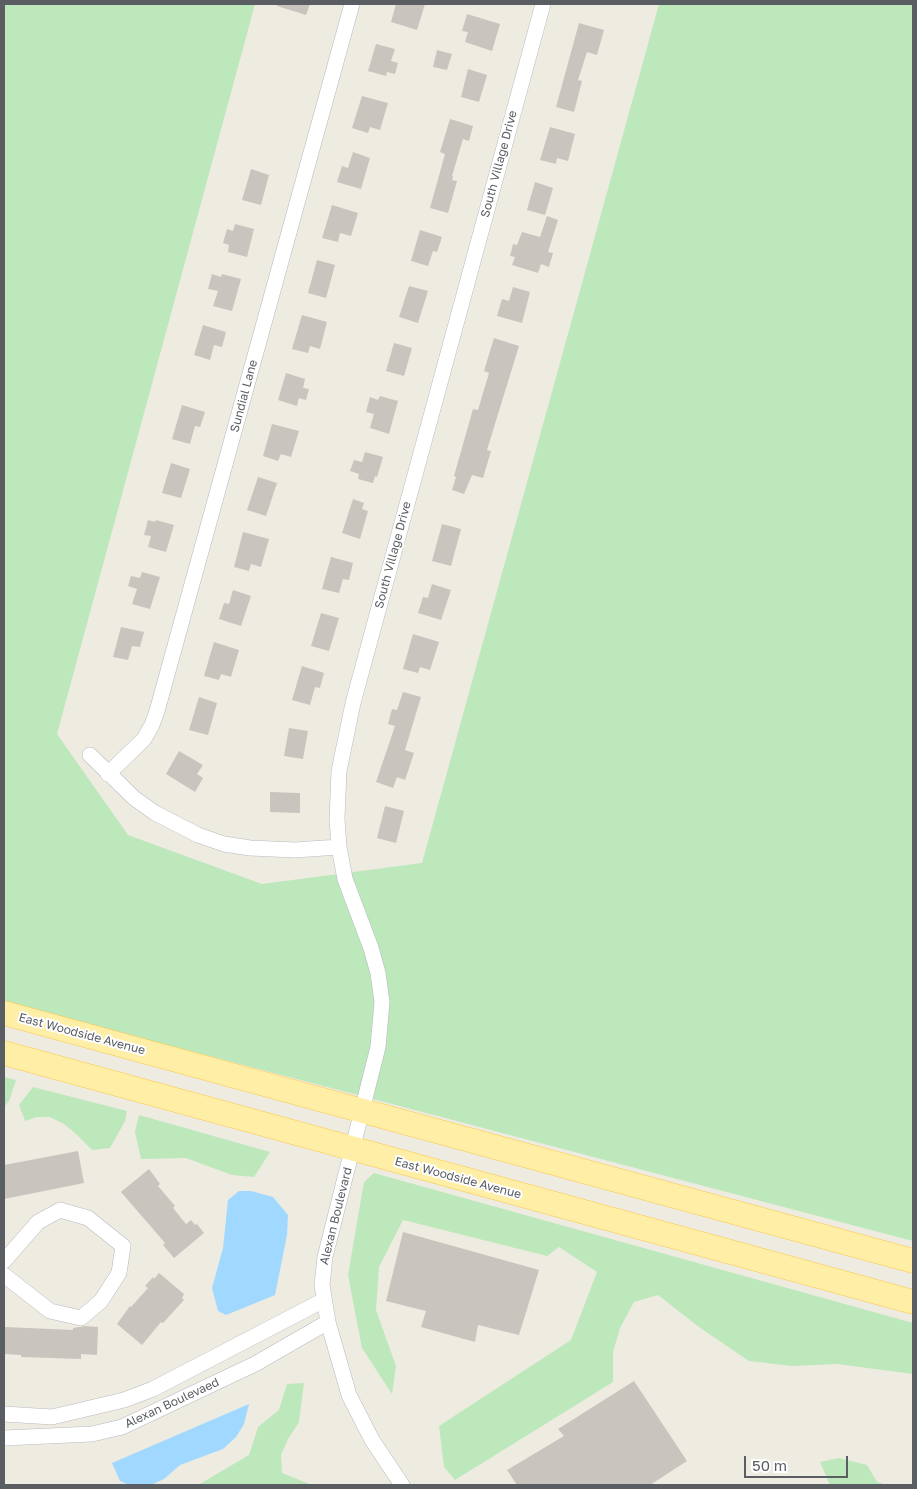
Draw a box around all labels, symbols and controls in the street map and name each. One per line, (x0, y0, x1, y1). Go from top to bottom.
street label: South Village Drive (478, 109, 520, 219)
street label: Sundial Lane (227, 358, 261, 434)
street label: South Village Drive (372, 500, 414, 610)
street label: East Woodside Avenue (17, 1010, 147, 1058)
street label: East Woodside Avenue (393, 1154, 523, 1202)
street label: Alexan Boulevard (317, 1166, 355, 1266)
street label: Alexan Boulevaed (123, 1375, 221, 1431)
scale bar (747, 1446, 851, 1478)
text: 50 m (752, 1456, 787, 1474)

